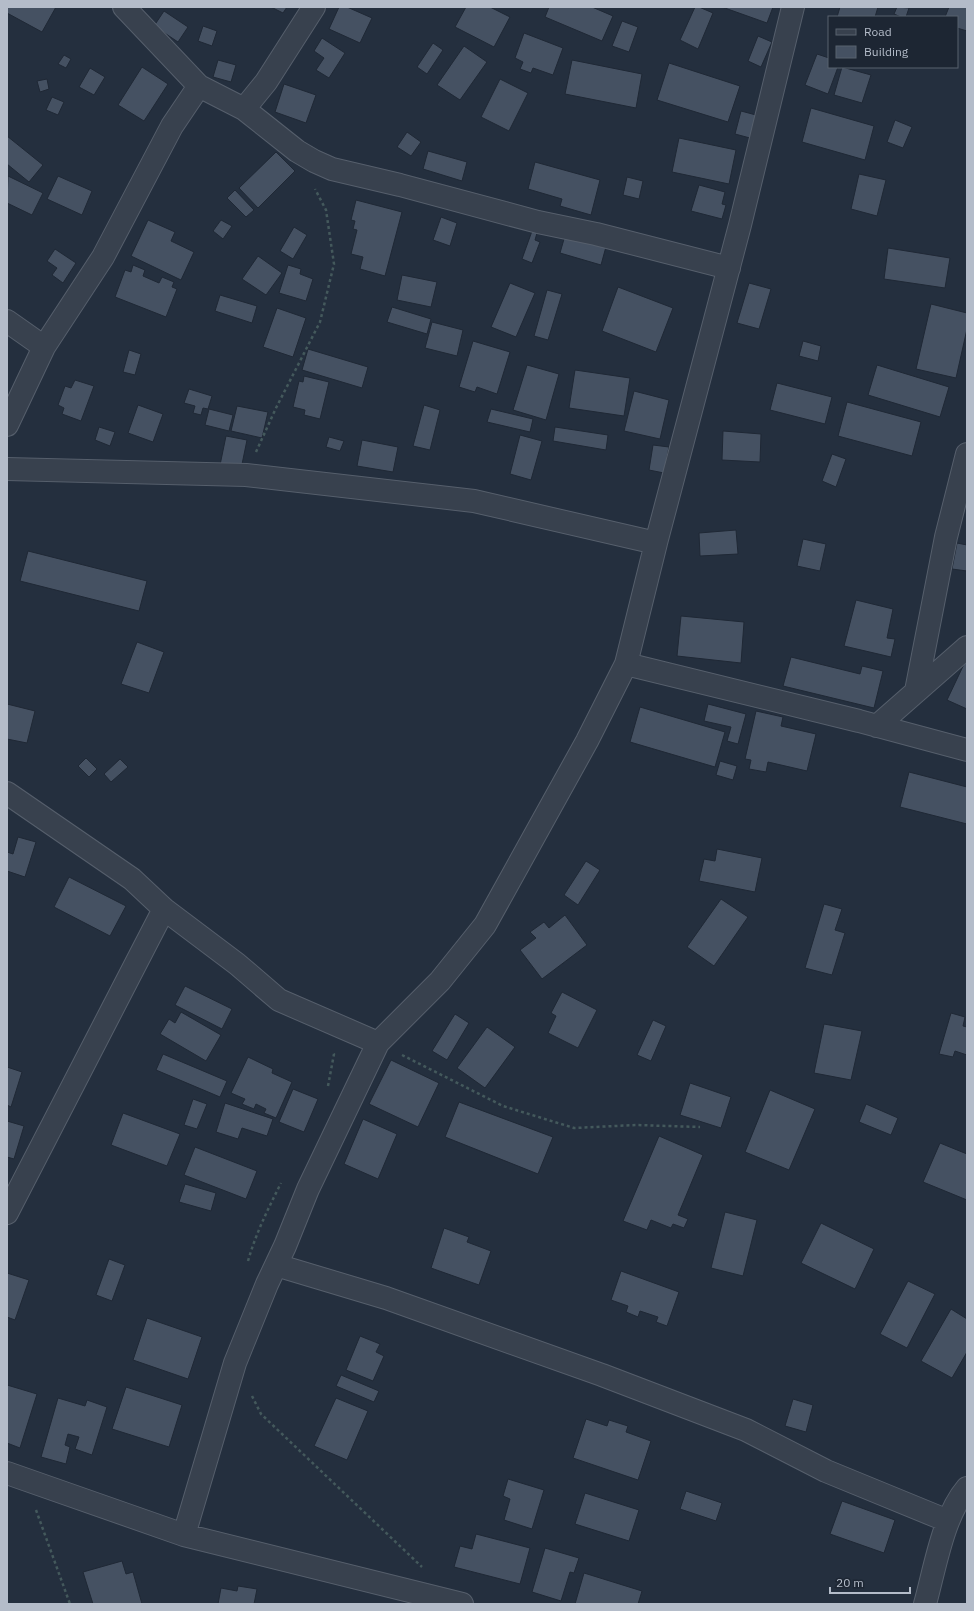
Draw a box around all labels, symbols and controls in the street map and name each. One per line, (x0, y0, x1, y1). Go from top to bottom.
legend (828, 16, 958, 68)
text: Road (864, 24, 892, 39)
text: Building (864, 44, 909, 59)
scale bar (830, 1569, 910, 1595)
text: 20 m (836, 1575, 864, 1590)

